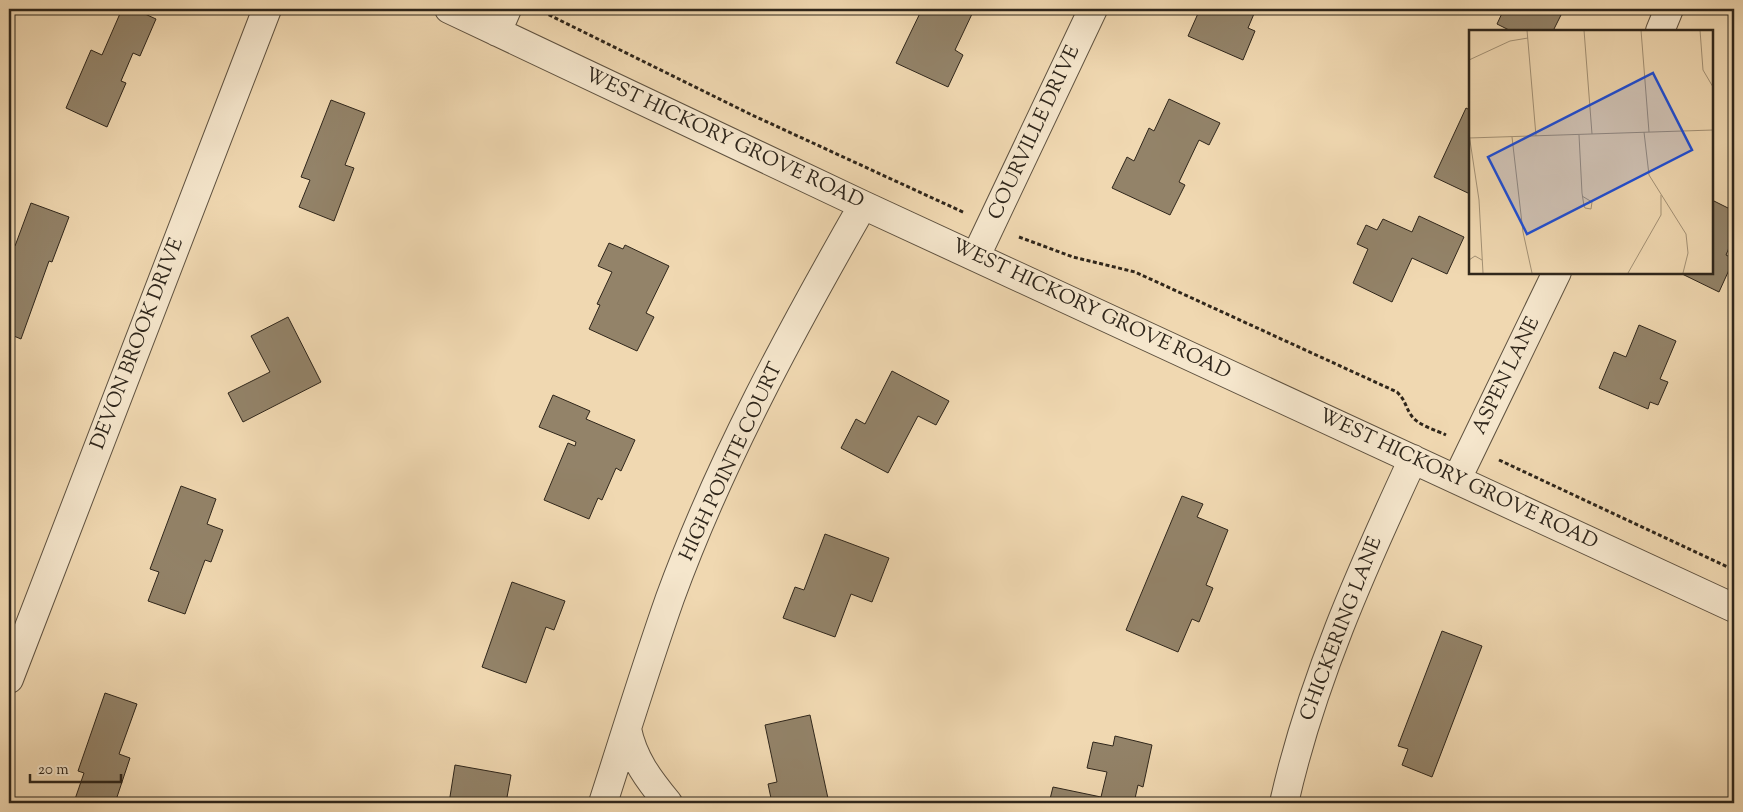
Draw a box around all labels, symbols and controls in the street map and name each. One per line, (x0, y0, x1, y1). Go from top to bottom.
inset map (1469, 30, 1713, 274)
street label: COURVILLE DRIVE (982, 41, 1088, 225)
street label: WEST HICKORY GROVE ROAD (580, 61, 868, 217)
street label: WEST HICKORY GROVE ROAD (947, 232, 1235, 388)
street label: DEVON BROOK DRIVE (84, 234, 192, 454)
street label: ASPEN LANE (1466, 312, 1548, 440)
street label: HIGH POINTE COURT (673, 358, 791, 566)
street label: WEST HICKORY GROVE ROAD (1314, 402, 1602, 558)
street label: CHICKERING LANE (1294, 533, 1390, 725)
scale bar (30, 752, 121, 784)
text: 20 m (38, 760, 69, 781)

